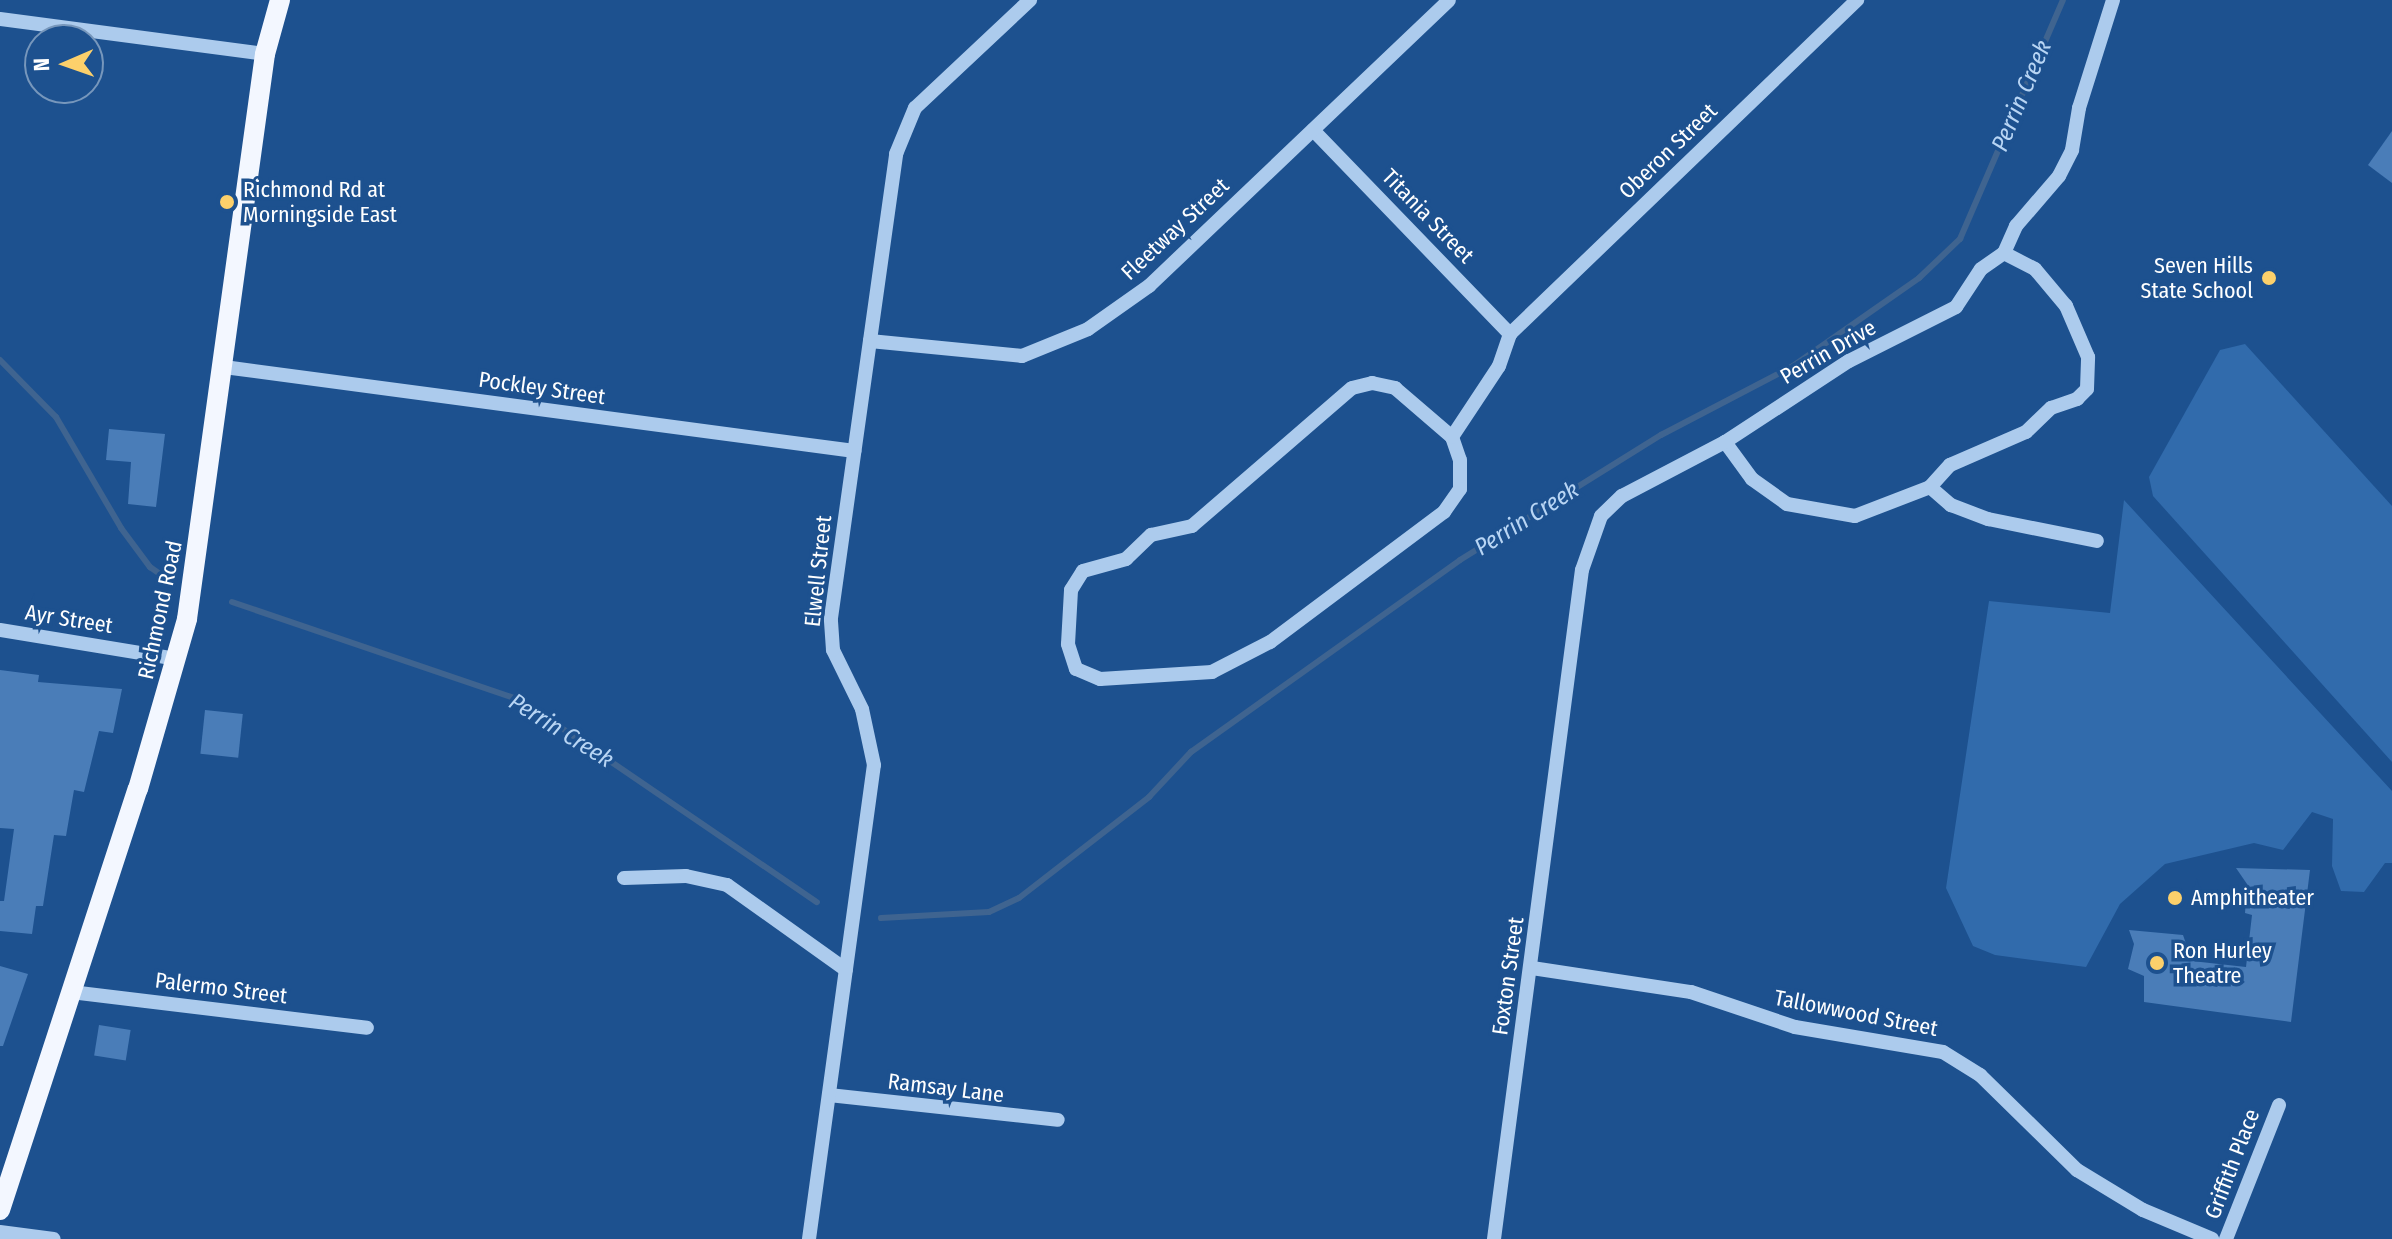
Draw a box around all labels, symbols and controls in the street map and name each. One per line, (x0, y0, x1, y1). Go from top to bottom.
north arrow (24, 24, 104, 104)
water label: Perrin Creek (1986, 36, 2058, 156)
text: N (28, 58, 55, 72)
street label: Oberon Street (1614, 98, 1722, 204)
street label: Titania Street (1377, 163, 1479, 269)
street label: Fleetway Street (1116, 172, 1234, 286)
place label: Richmond Rd at Morningside East (243, 176, 397, 228)
marker: Richmond Rd at Morningside East (218, 193, 236, 211)
place label: Seven Hills State School (2140, 252, 2253, 304)
marker: Seven Hills State School (2260, 269, 2278, 287)
street label: Perrin Drive (1776, 314, 1880, 390)
street label: Pockley Street (477, 366, 607, 410)
water label: Perrin Creek (1470, 476, 1584, 562)
street label: Elwell Street (799, 514, 837, 628)
street label: Richmond Road (132, 538, 188, 682)
street label: Ayr Street (23, 599, 115, 639)
water label: Perrin Creek (504, 688, 618, 774)
place label: Amphitheater (2191, 885, 2314, 911)
marker: Amphitheater (2166, 889, 2184, 907)
street label: Foxton Street (1487, 915, 1529, 1037)
place label: Ron Hurley Theatre (2173, 937, 2272, 988)
marker: Ron Hurley Theatre (2148, 954, 2166, 972)
street label: Palermo Street (153, 967, 289, 1009)
street label: Tallowwood Street (1772, 984, 1940, 1042)
street label: Ramsay Lane (886, 1068, 1006, 1108)
street label: Griffith Place (2199, 1105, 2265, 1223)

